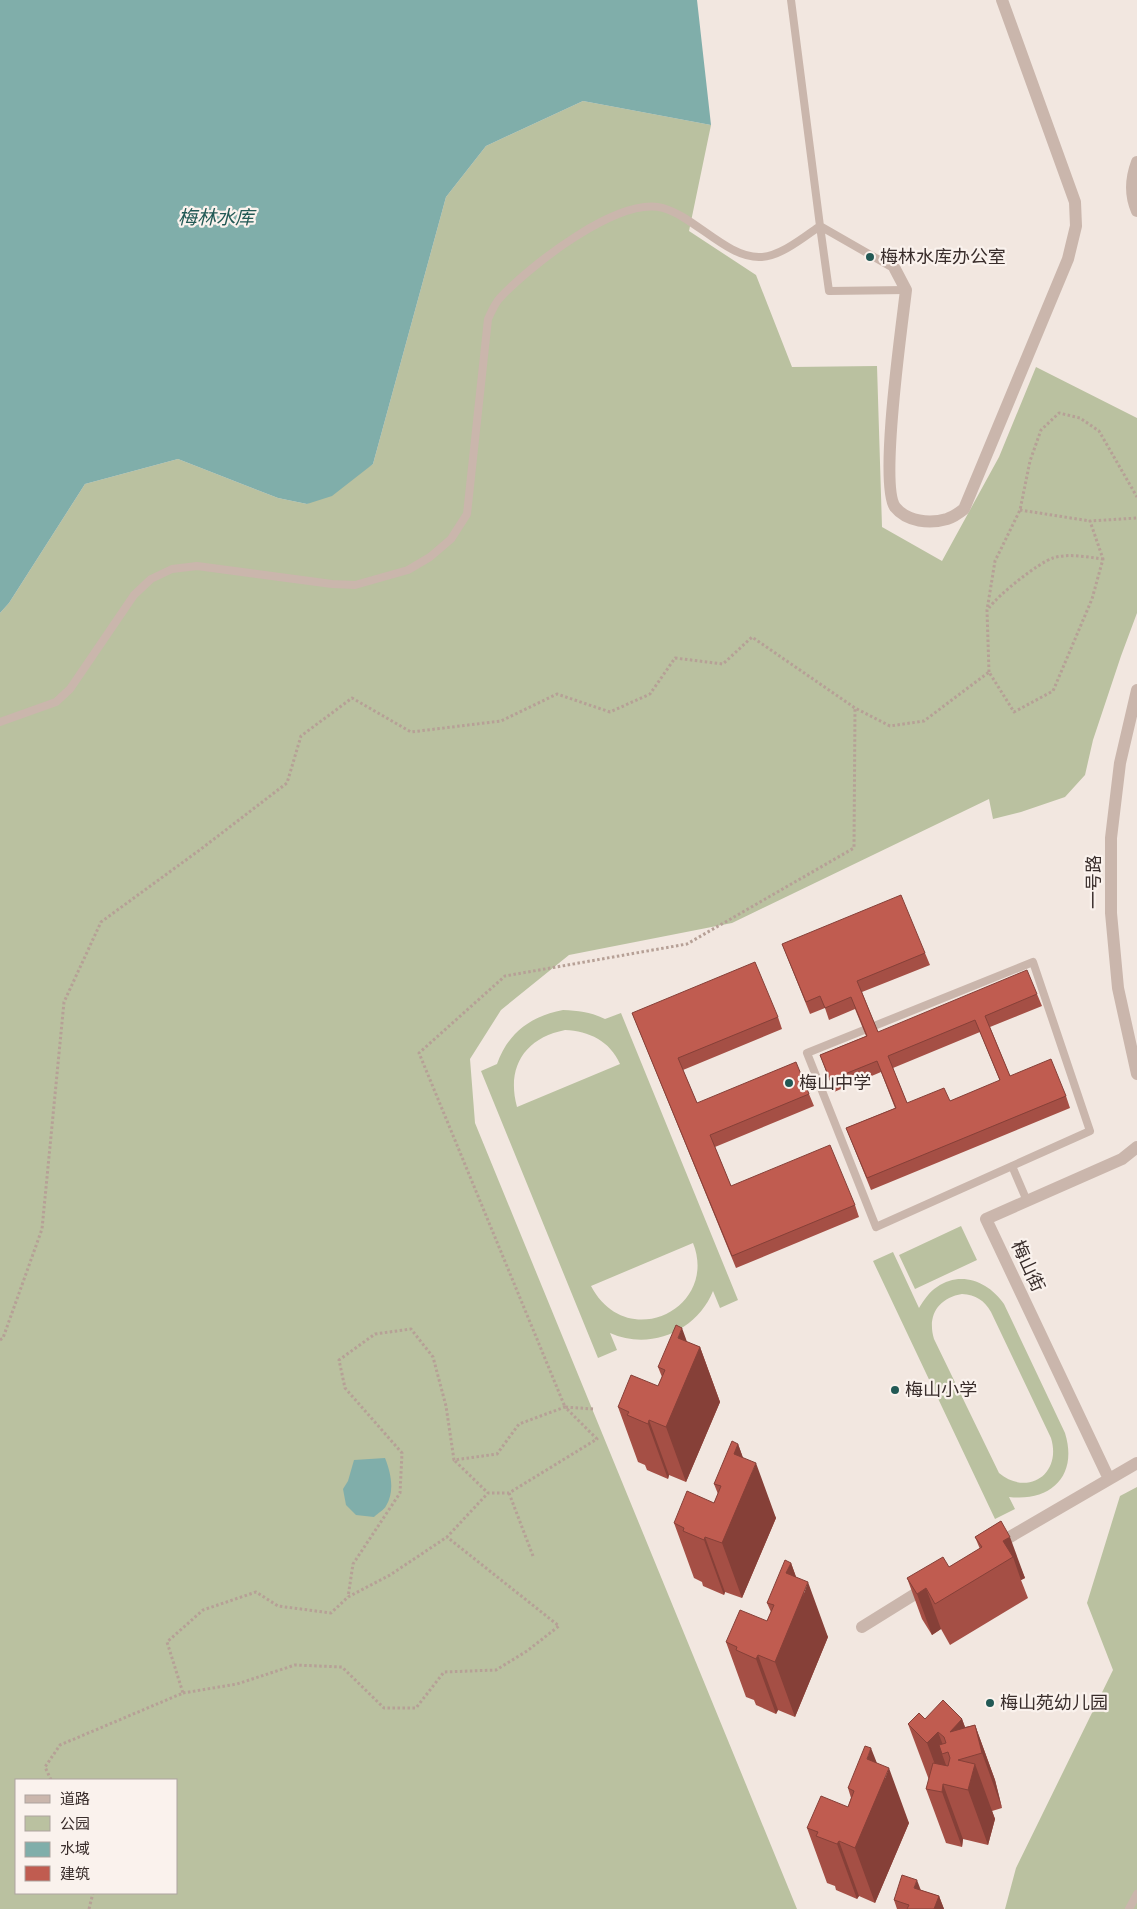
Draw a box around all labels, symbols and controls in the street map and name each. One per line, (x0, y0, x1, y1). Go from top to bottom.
water label: 梅林水库 (178, 205, 257, 230)
place label: 梅林水库办公室 (880, 245, 1006, 268)
marker: 梅林水库办公室 (864, 251, 876, 263)
street label: 一号路 (1082, 855, 1105, 909)
place label: 梅山中学 (799, 1071, 871, 1094)
marker: 梅山中学 (783, 1077, 795, 1089)
street label: 梅山街 (1007, 1236, 1050, 1295)
place label: 梅山小学 (905, 1378, 977, 1401)
marker: 梅山小学 (889, 1384, 901, 1396)
place label: 梅山苑幼儿园 (1000, 1691, 1108, 1714)
marker: 梅山苑幼儿园 (984, 1697, 996, 1709)
legend (15, 1779, 178, 1894)
text: 道路 (60, 1789, 90, 1808)
text: 公园 (60, 1814, 90, 1833)
text: 水域 (60, 1839, 90, 1858)
text: 建筑 (60, 1864, 90, 1883)

